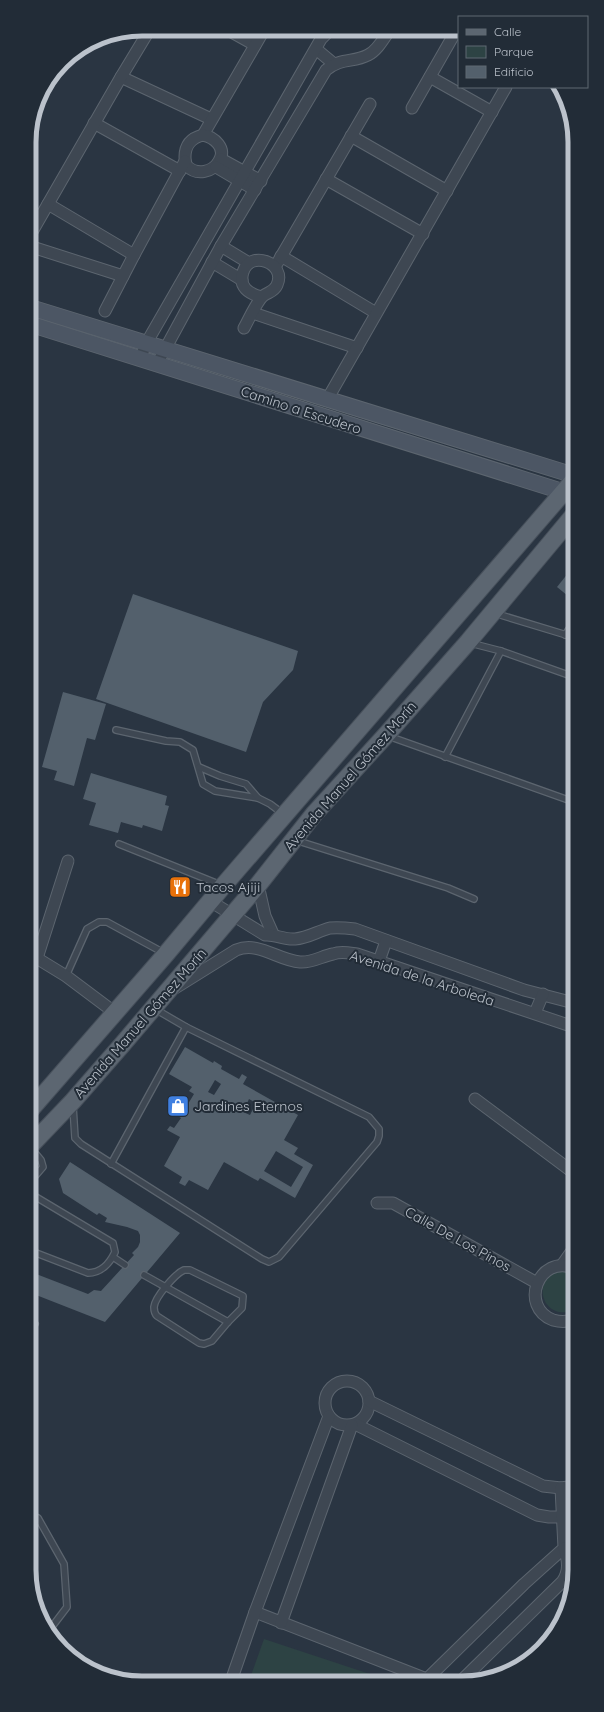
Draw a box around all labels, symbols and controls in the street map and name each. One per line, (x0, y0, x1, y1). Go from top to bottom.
legend (458, 16, 588, 88)
text: Calle (494, 24, 522, 39)
text: Parque (494, 44, 534, 59)
text: Edificio (494, 64, 534, 79)
street label: Camino a Escudero (238, 382, 364, 438)
street label: Avenida Manuel Gómez Morín (280, 697, 420, 855)
restaurant icon: Tacos Ajiji (167, 874, 193, 900)
place label: Tacos Ajiji (196, 878, 260, 896)
street label: Avenida Manuel Gómez Morín (70, 944, 210, 1102)
street label: Avenida de la Arboleda (347, 946, 497, 1010)
shop icon: Jardines Eternos (165, 1093, 191, 1119)
place label: Jardines Eternos (194, 1097, 303, 1115)
street label: Calle De Los Pinos (402, 1202, 514, 1276)

